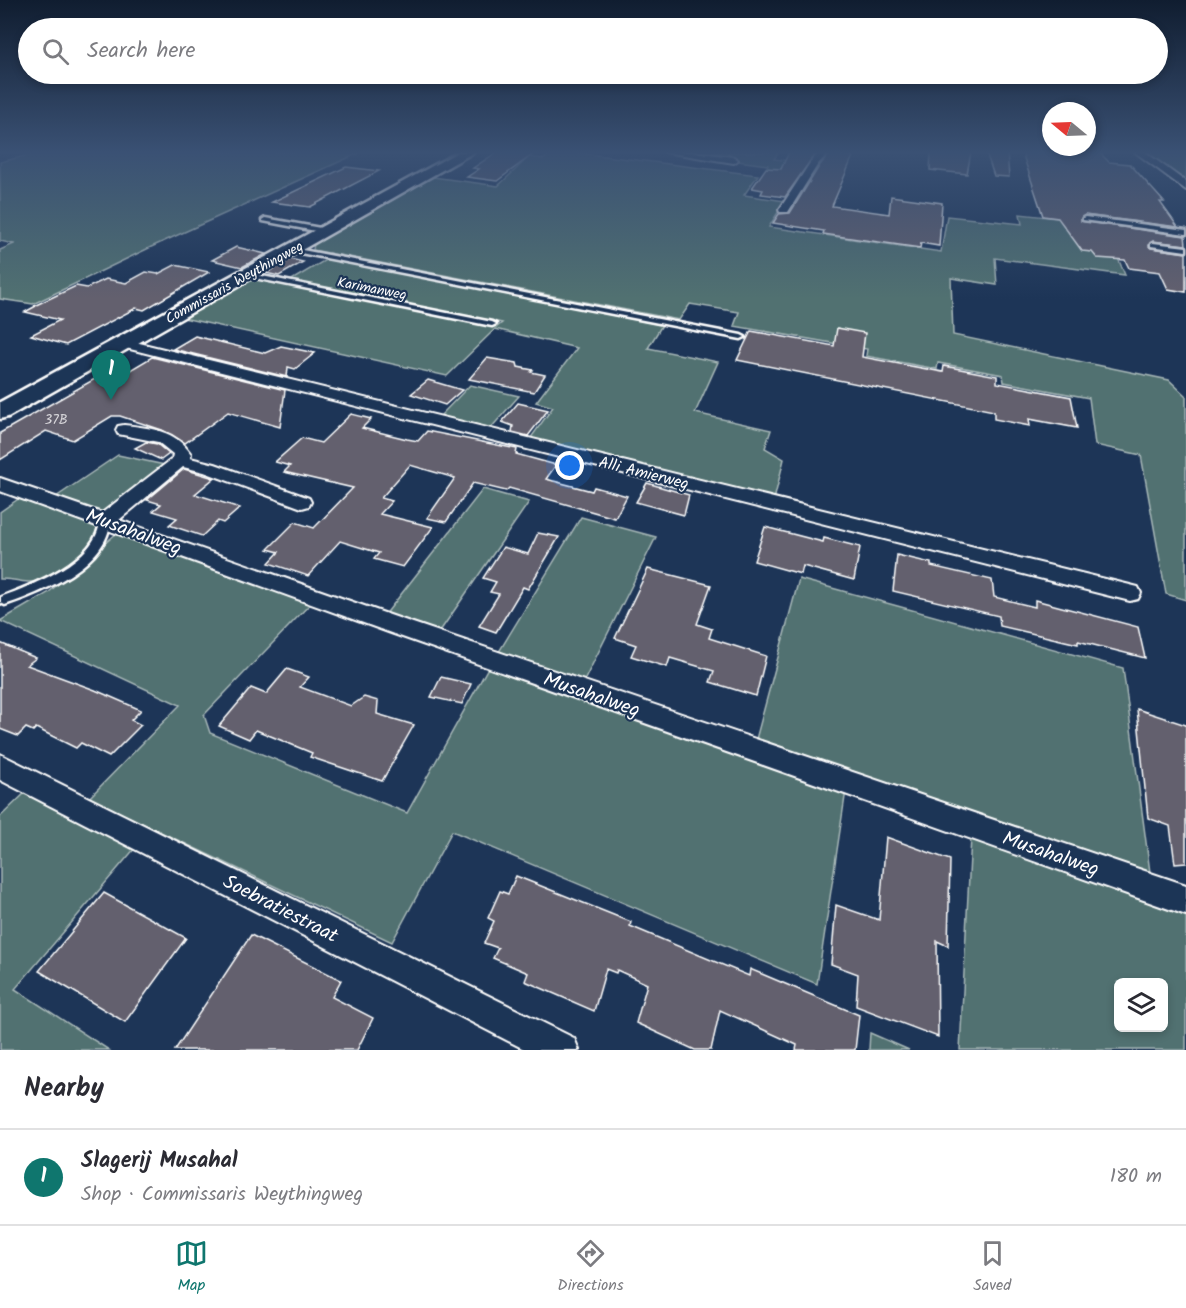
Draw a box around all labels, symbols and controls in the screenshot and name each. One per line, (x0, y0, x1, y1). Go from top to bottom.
search box (18, 18, 1168, 84)
text: Search here (87, 34, 195, 69)
icon: search (39, 35, 72, 68)
north arrow (1042, 102, 1096, 156)
street label: Commissaris Weythingweg (161, 236, 308, 330)
street label: Karimanweg (335, 271, 408, 306)
pin: 1 (92, 350, 130, 400)
house number: 37B (44, 409, 68, 431)
street label: Alli Amierweg (596, 450, 691, 497)
your location (555, 451, 584, 480)
street label: Musahalweg (81, 501, 186, 565)
street label: Musahalweg (539, 664, 644, 727)
street label: Musahalweg (998, 823, 1103, 886)
street label: Soebratiestraat (217, 867, 344, 953)
map controls (1114, 978, 1168, 1032)
button: layers (1114, 978, 1168, 1032)
text: Nearby (24, 1068, 104, 1110)
text: Slagerij Musahal (81, 1144, 238, 1179)
text: 1 (40, 1161, 47, 1193)
text: 180 m (1110, 1161, 1162, 1193)
text: Shop · Commissaris Weythingweg (81, 1179, 363, 1211)
tab: Map (175, 1237, 208, 1298)
tab: Directions (557, 1237, 624, 1298)
tab: Saved (973, 1237, 1011, 1298)

